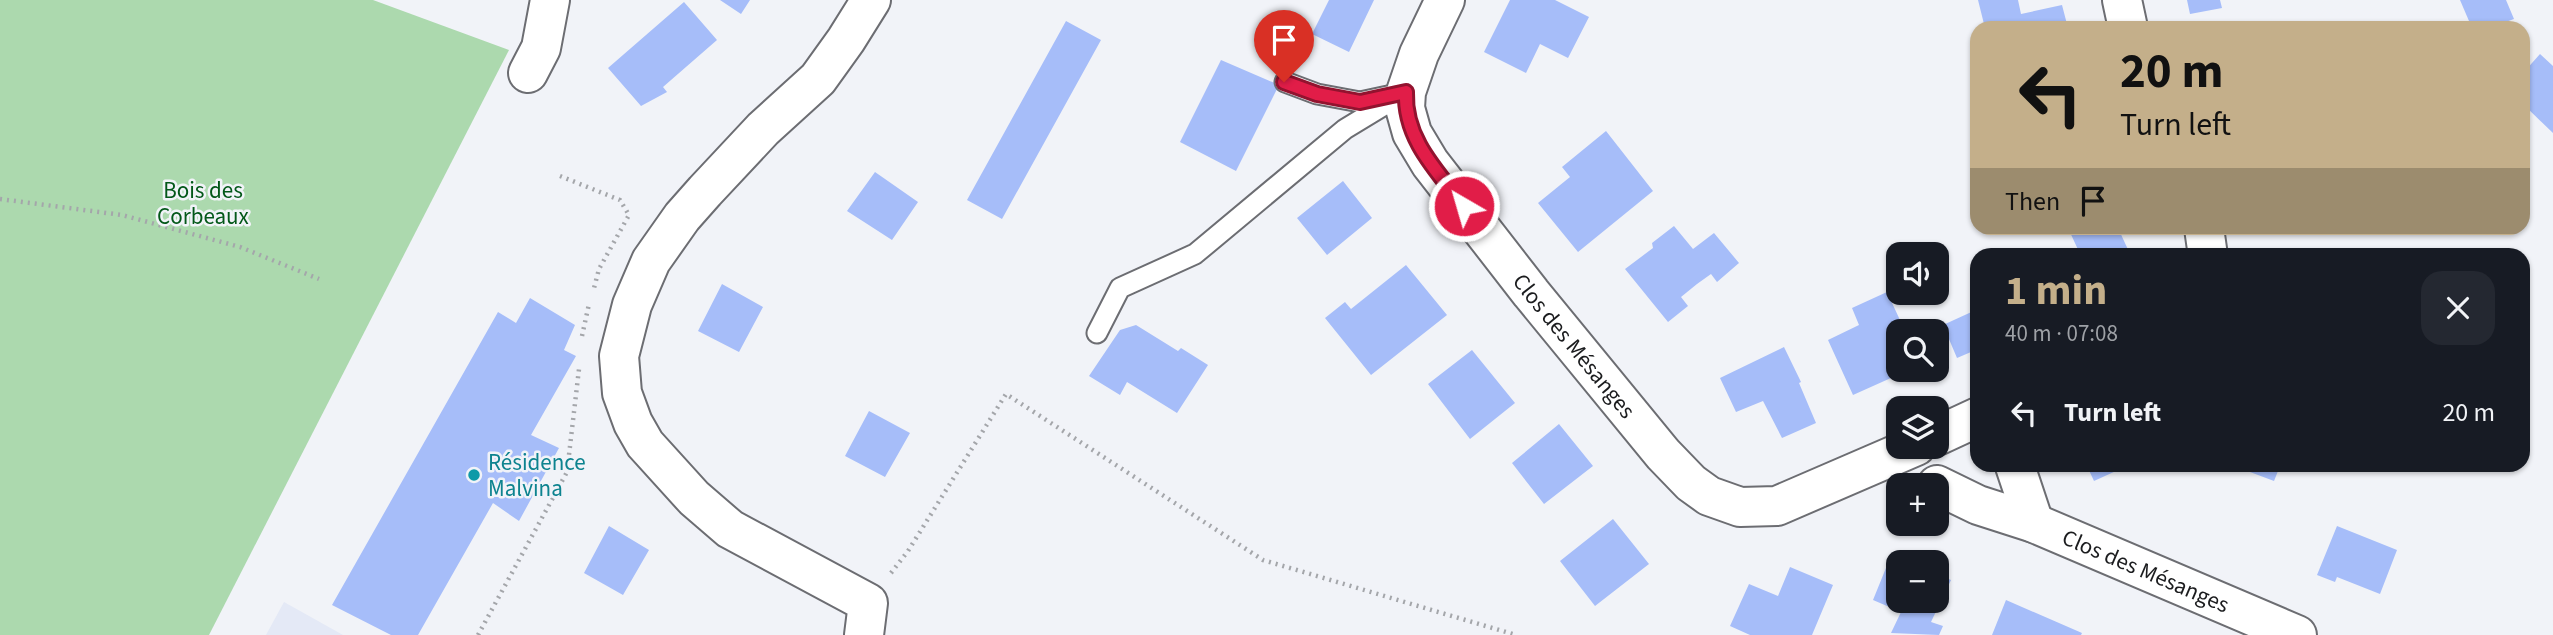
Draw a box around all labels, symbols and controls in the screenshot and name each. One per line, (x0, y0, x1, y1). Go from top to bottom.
pin (1254, 10, 1314, 82)
icon: arrive (1265, 21, 1303, 59)
text: 20 m (2120, 37, 2224, 107)
icon: left (2005, 49, 2096, 140)
text: Turn left (2120, 102, 2231, 148)
position arrow (1427, 169, 1501, 243)
park label: Bois des Corbeaux (157, 174, 249, 233)
icon: arrive (2074, 182, 2112, 220)
text: Then (2005, 183, 2060, 220)
map controls (1886, 242, 1949, 613)
button: sound (1886, 242, 1949, 305)
text: 1 min (2005, 261, 2107, 321)
street label: Clos des Mésanges (1505, 266, 1644, 425)
button: close (2421, 271, 2495, 345)
text: 40 m · 07:08 (2005, 317, 2118, 350)
button: search (1886, 319, 1949, 382)
icon: left (2005, 394, 2043, 432)
text: Turn left (2064, 394, 2161, 431)
text: 20 m (2442, 394, 2495, 431)
button: layers (1886, 396, 1949, 459)
place label: Résidence Malvina (488, 446, 586, 505)
marker: Résidence Malvina (466, 467, 482, 483)
button: + (1886, 473, 1949, 536)
street label: Clos des Mésanges (2057, 520, 2234, 621)
button: − (1886, 550, 1949, 613)

